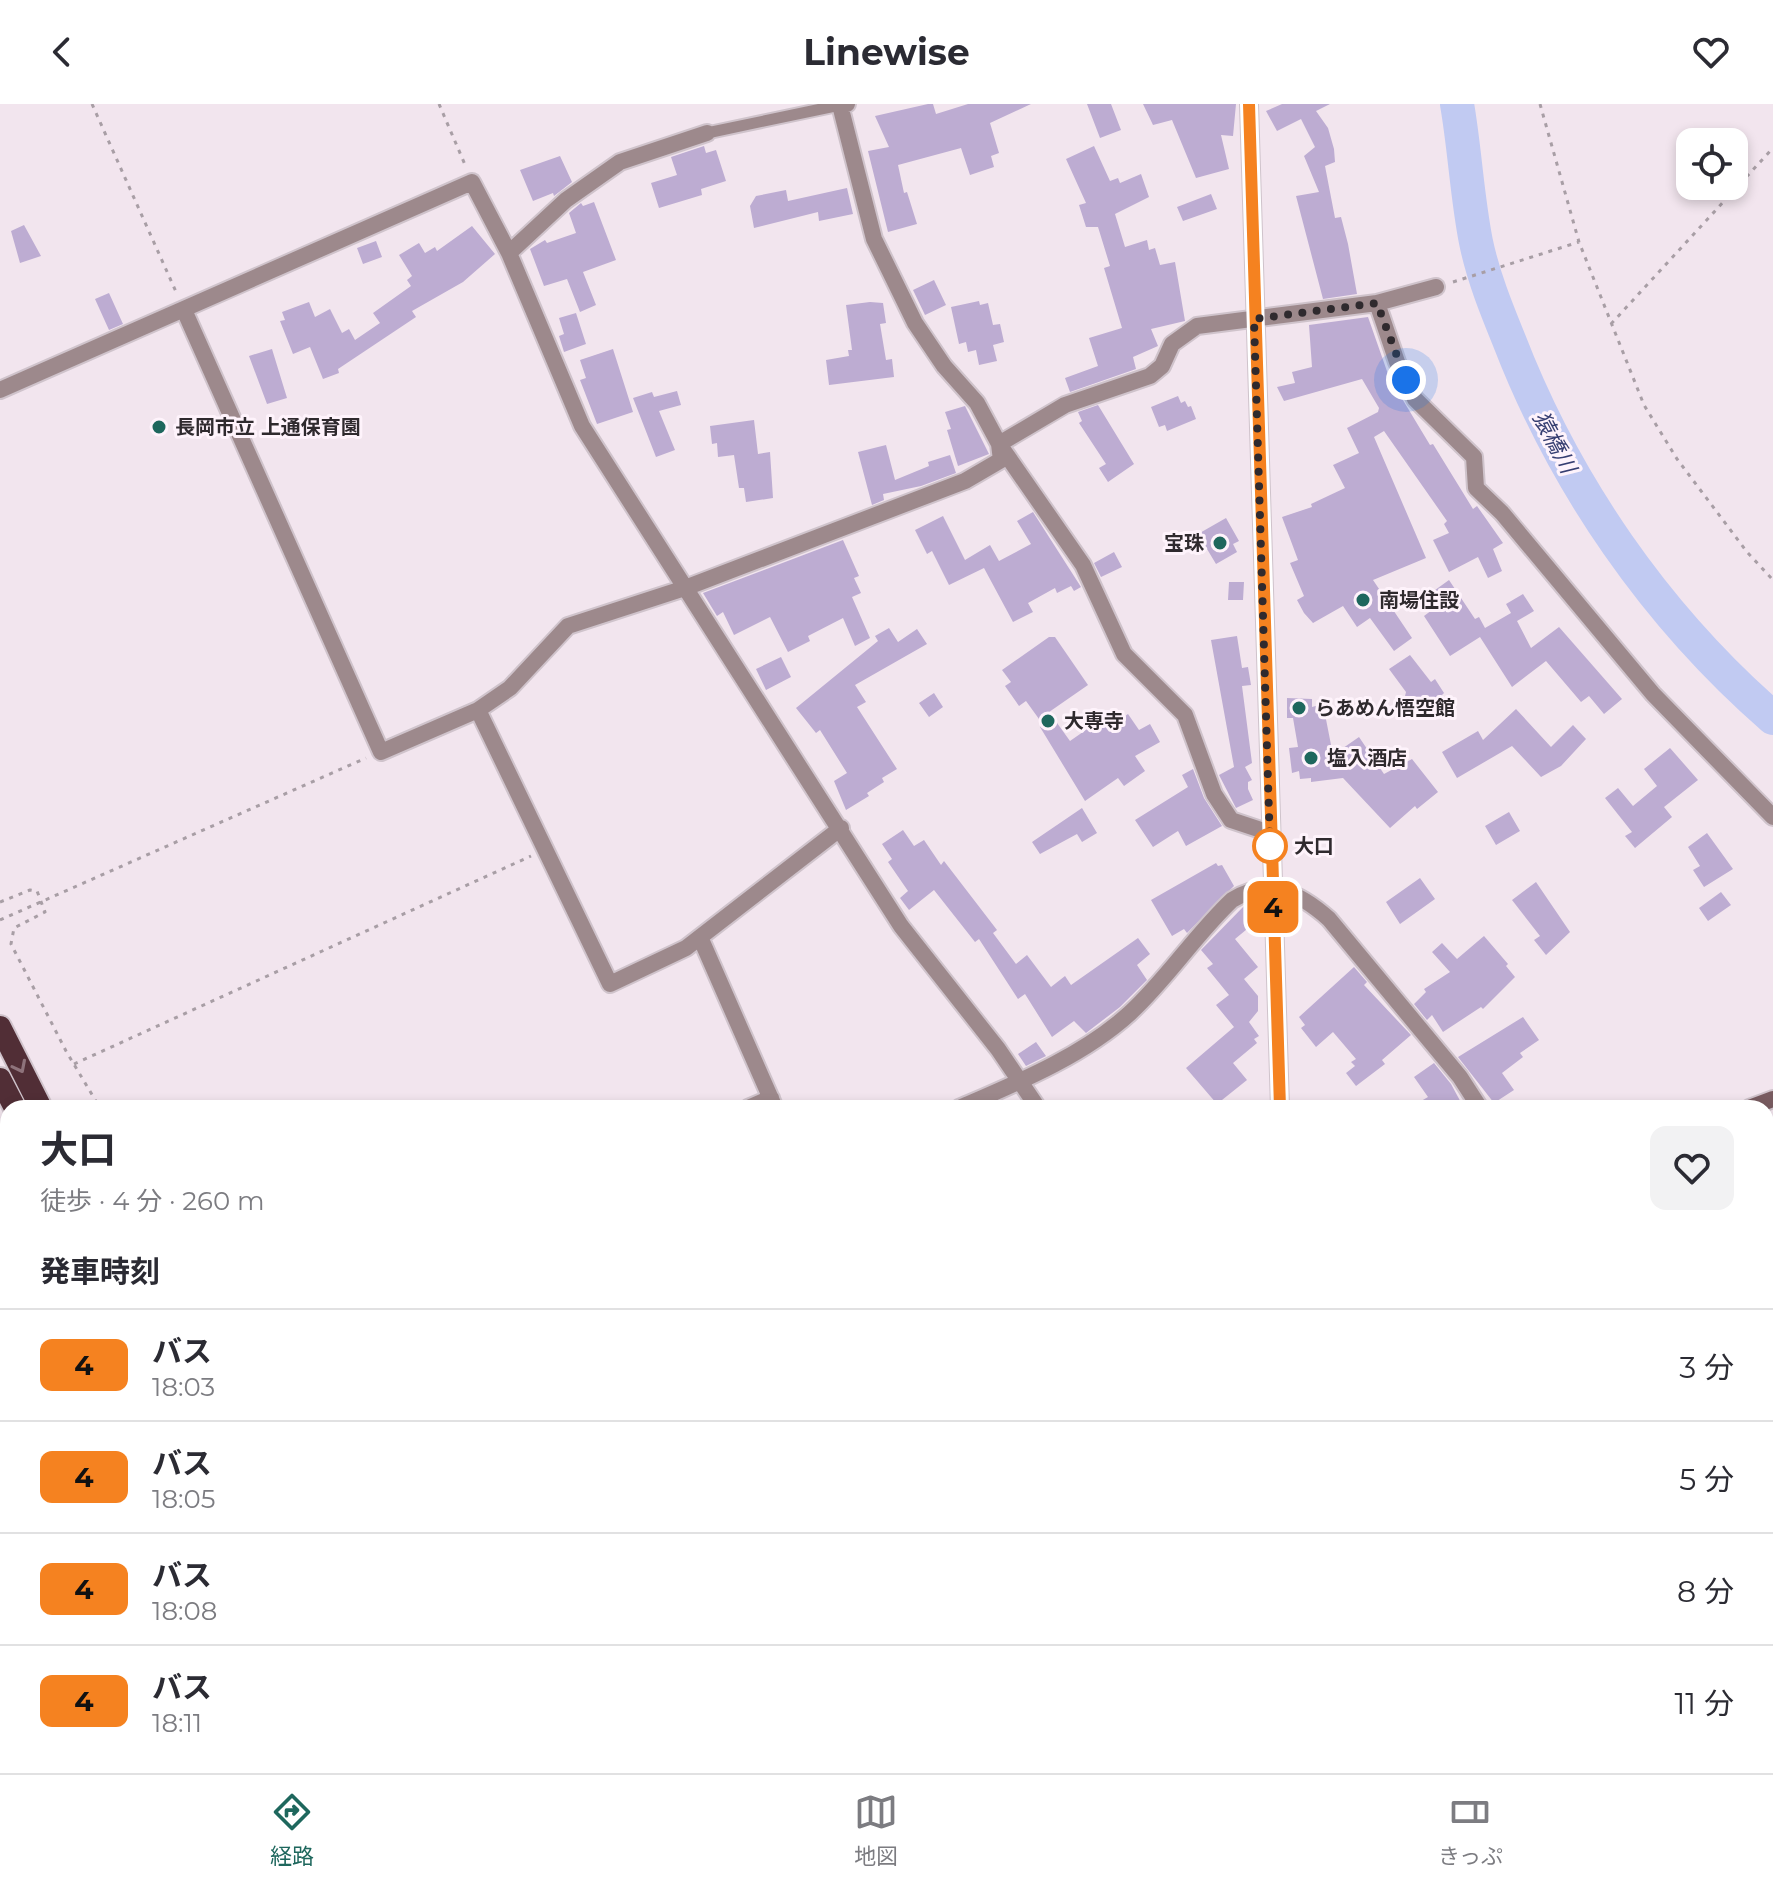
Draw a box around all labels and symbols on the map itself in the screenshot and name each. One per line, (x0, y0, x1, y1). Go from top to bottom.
your location (1386, 360, 1426, 400)
water label: 猿橋川 (1527, 407, 1583, 479)
place label: 長岡市立 上通保育園 (175, 415, 361, 439)
marker: 長岡市立 上通保育園 (150, 418, 168, 436)
place label: 宝珠 (1164, 531, 1205, 555)
marker: 宝珠 (1211, 534, 1229, 552)
place label: 南場住設 (1379, 588, 1459, 612)
marker: 南場住設 (1354, 591, 1372, 609)
place label: らあめん悟空館 (1315, 696, 1455, 720)
marker: らあめん悟空館 (1290, 699, 1308, 717)
place label: 大専寺 (1064, 709, 1124, 733)
marker: 大専寺 (1039, 712, 1057, 730)
place label: 塩入酒店 (1327, 746, 1407, 770)
marker: 塩入酒店 (1302, 749, 1320, 767)
marker: 大口 (1253, 829, 1287, 863)
place label: 大口 (1294, 834, 1334, 858)
line badge: 4 (1247, 881, 1299, 933)
one-way arrow (11, 1059, 26, 1074)

